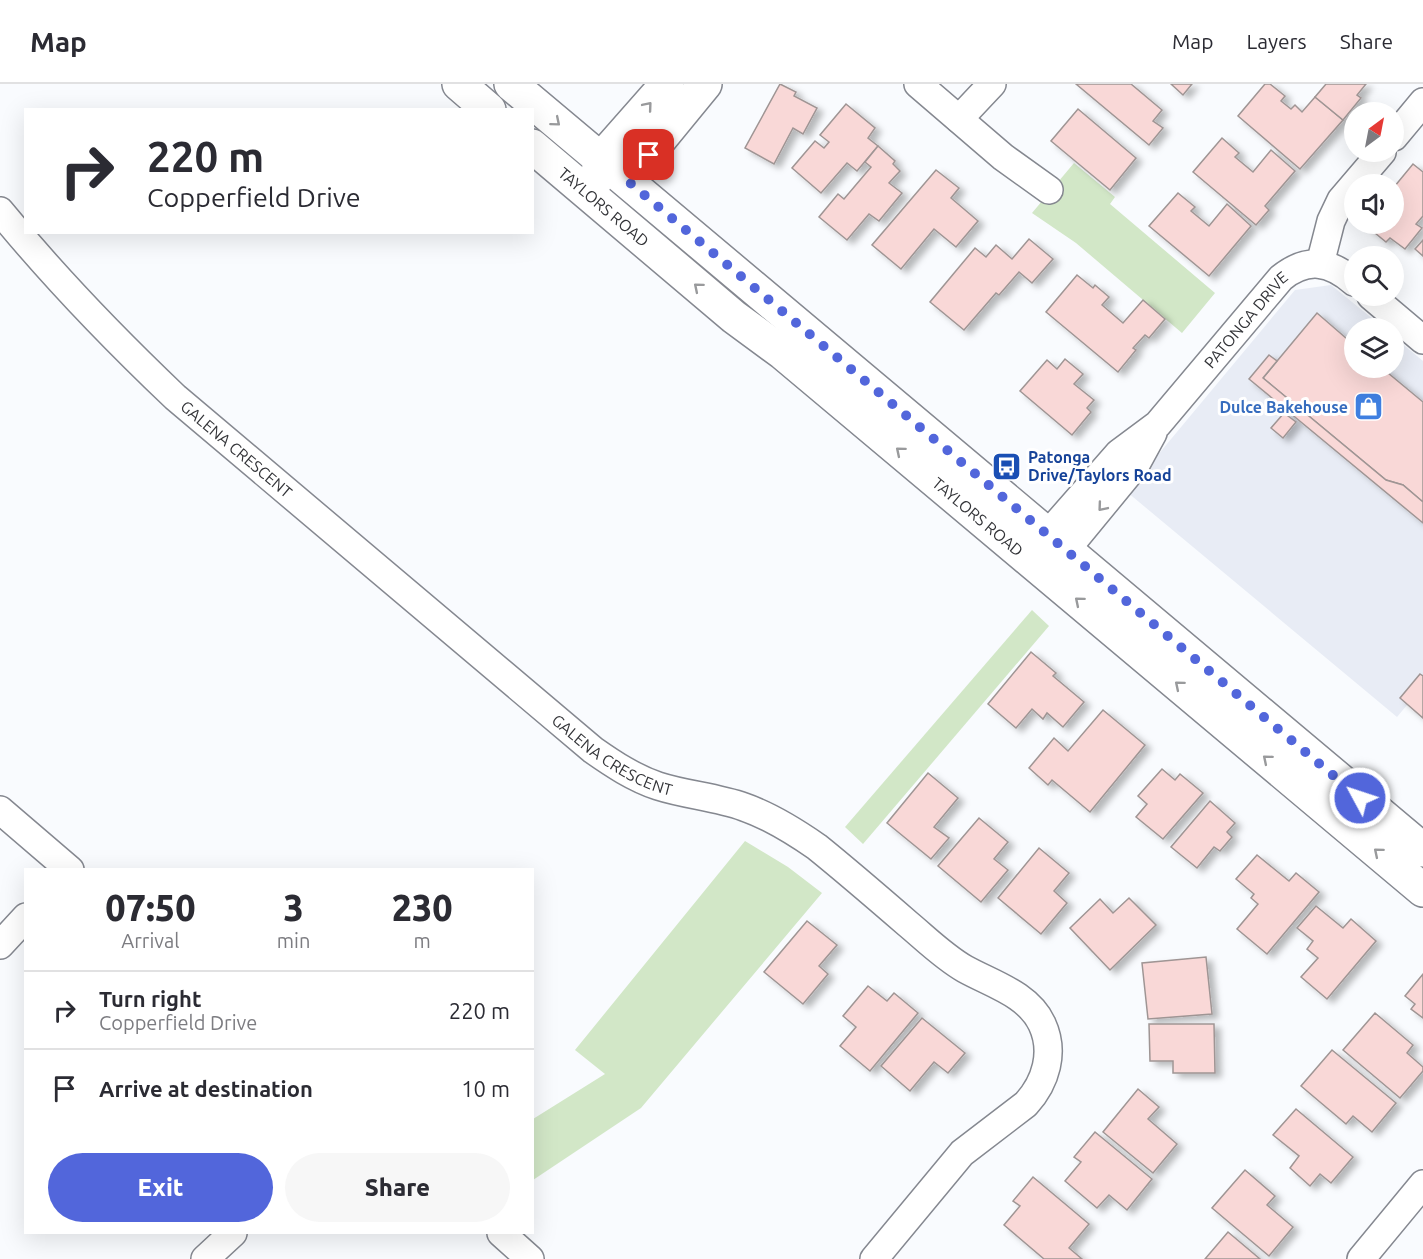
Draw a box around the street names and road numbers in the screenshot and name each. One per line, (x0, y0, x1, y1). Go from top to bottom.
street label: TAYLORS ROAD (555, 163, 653, 250)
street label: PATONGA DRIVE (1200, 268, 1291, 372)
street label: GALENA CRESCENT (177, 397, 296, 501)
street label: TAYLORS ROAD (929, 474, 1027, 560)
street label: GALENA CRESCENT (548, 710, 675, 799)

